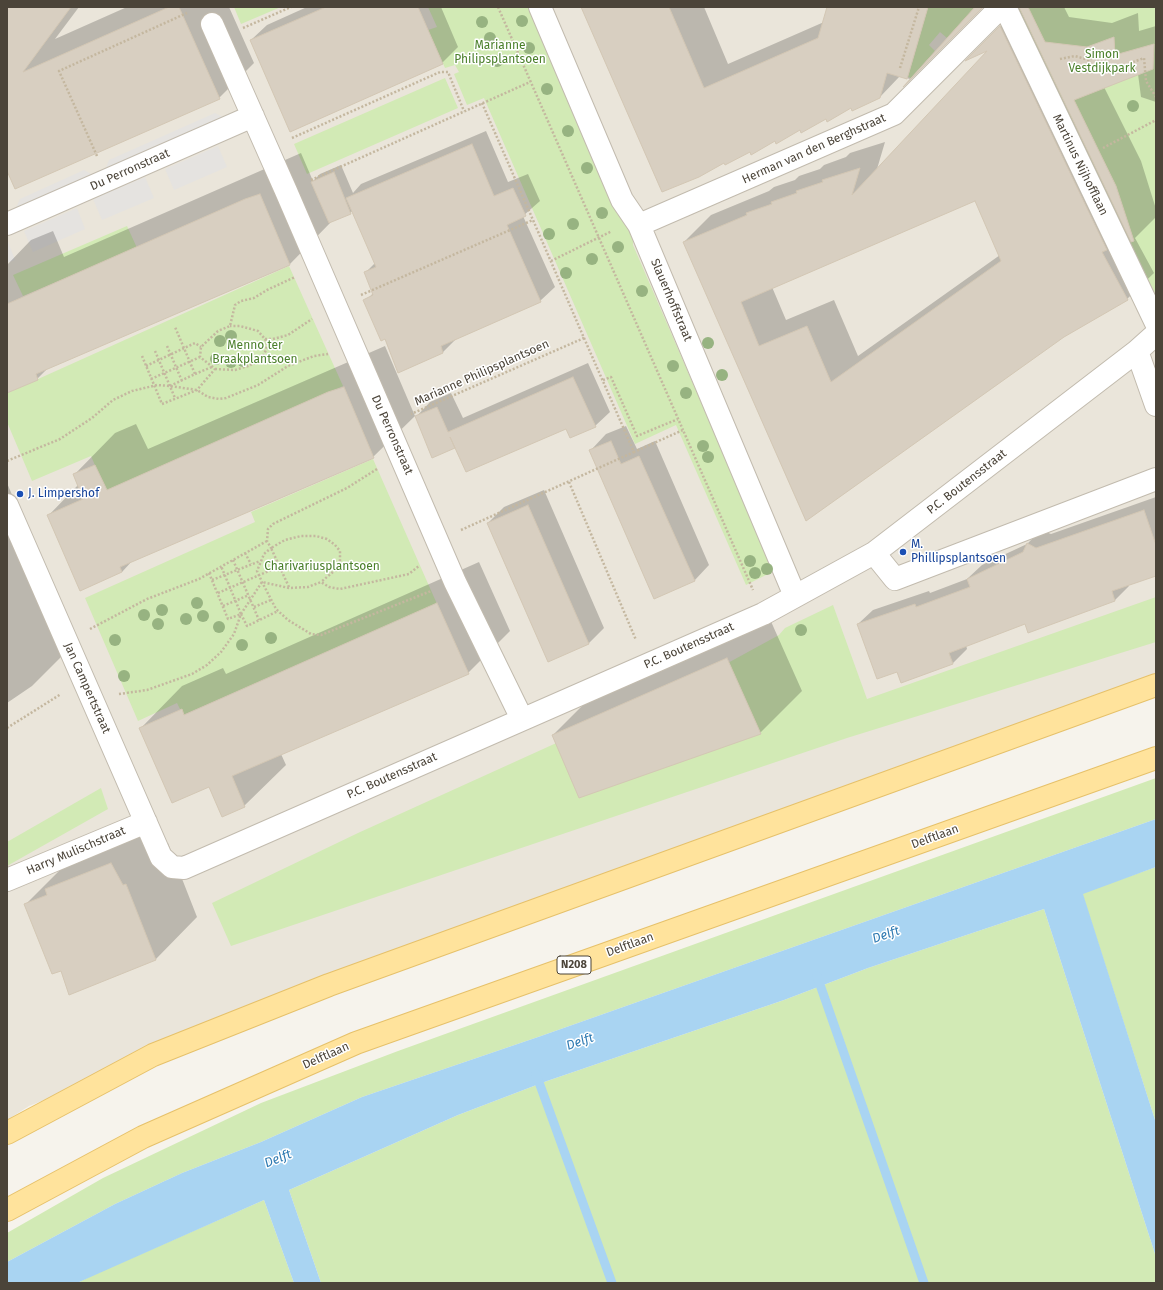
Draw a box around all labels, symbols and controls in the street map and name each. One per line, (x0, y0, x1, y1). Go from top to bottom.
park label: Marianne Philipsplantsoen (454, 39, 546, 67)
park label: Simon Vestdijkpark (1068, 48, 1136, 76)
street label: Herman van den Berghstraat (740, 111, 888, 187)
street label: Martinus Nijhofflaan (1049, 112, 1111, 218)
street label: Du Perronstraat (88, 146, 172, 194)
street label: Slauerhoffstraat (647, 257, 695, 343)
street label: Marianne Philipsplantsoen (413, 337, 551, 409)
park label: Menno ter Braakplantsoen (212, 339, 298, 367)
street label: Du Perronstraat (368, 393, 416, 477)
street label: P.C. Boutensstraat (924, 446, 1010, 518)
place label: J. Limpershof (28, 487, 99, 501)
marker: J. Limpershof (15, 489, 25, 499)
place label: M. Phillipsplantsoen (911, 538, 1006, 566)
marker: M. Phillipsplantsoen (898, 547, 908, 557)
park label: Charivariusplantsoen (264, 560, 380, 574)
street label: P.C. Boutensstraat (642, 620, 736, 672)
street label: Jan Campertstraat (61, 640, 113, 736)
street label: P.C. Boutensstraat (345, 750, 439, 802)
street label: Delftlaan (909, 822, 961, 852)
street label: Harry Mulischstraat (24, 824, 128, 878)
water label: Delft (870, 923, 902, 947)
street label: Delftlaan (604, 930, 656, 960)
road number: N208 (557, 956, 591, 974)
water label: Delft (564, 1030, 596, 1054)
street label: Delftlaan (300, 1039, 352, 1073)
water label: Delft (262, 1147, 294, 1171)

